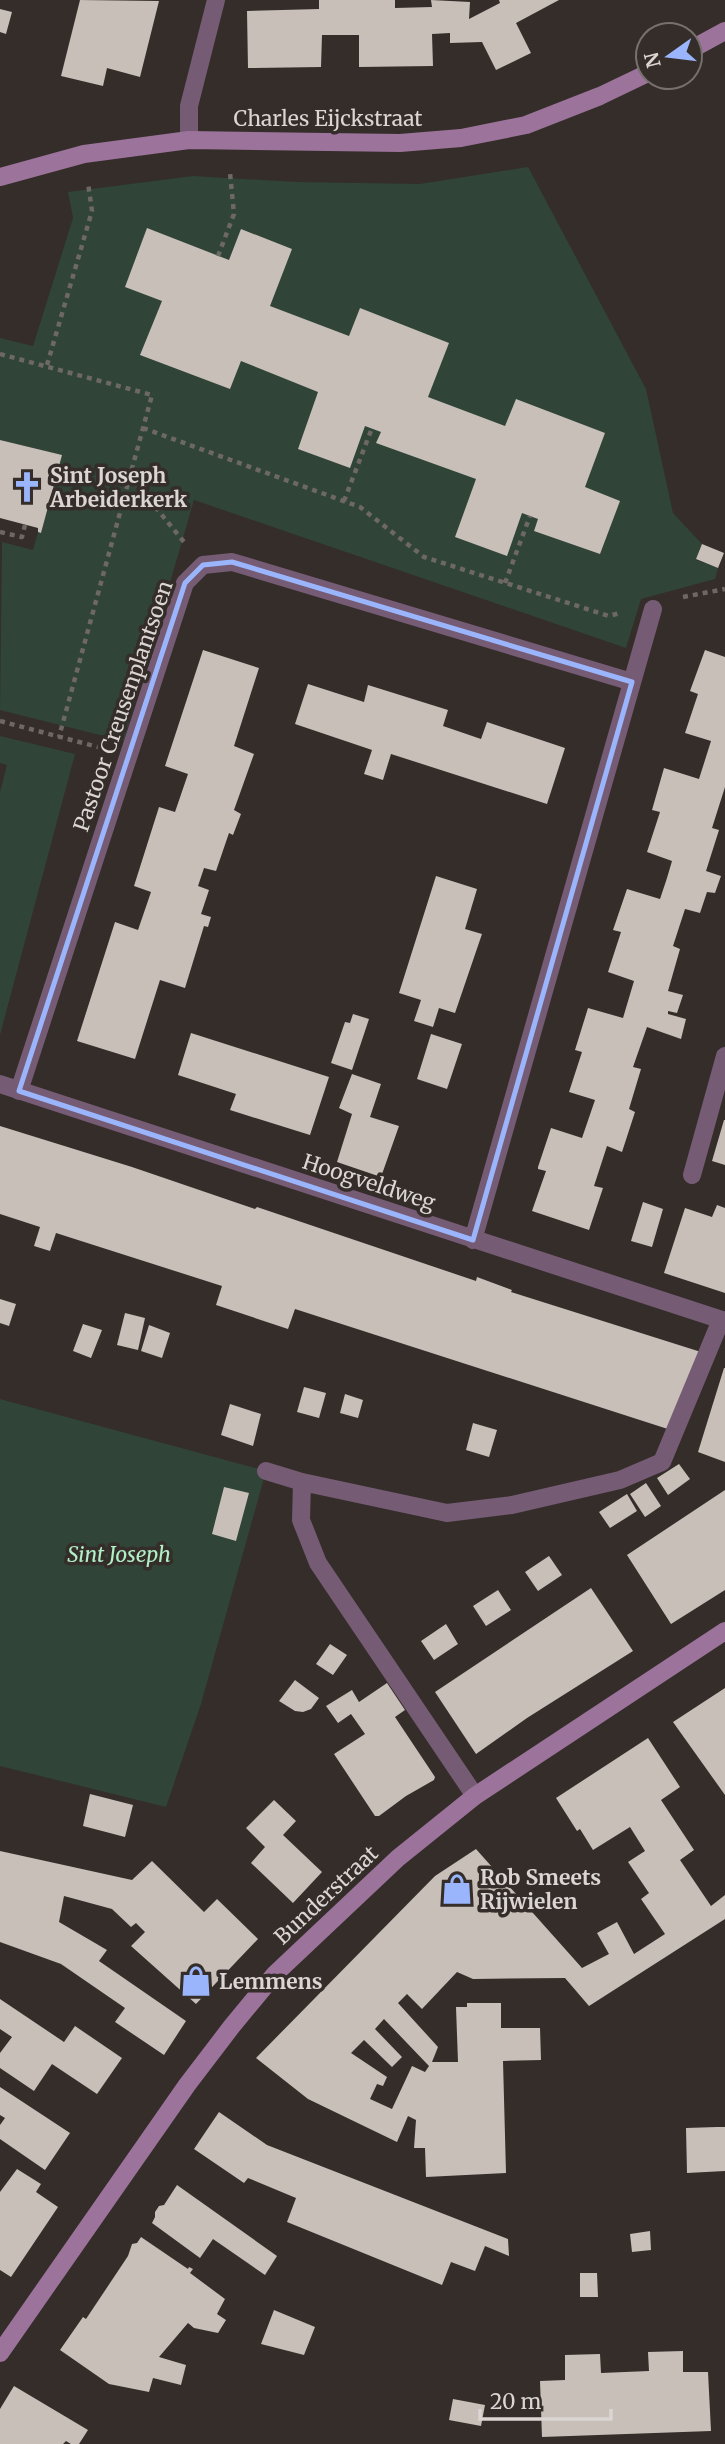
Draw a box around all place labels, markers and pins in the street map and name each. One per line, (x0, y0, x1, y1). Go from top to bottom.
place label: Sint Joseph Arbeiderkerk (49, 462, 188, 513)
church icon: Sint Joseph Arbeiderkerk (10, 470, 44, 504)
place label: Rob Smeets Rijwielen (480, 1864, 601, 1915)
shop icon: Rob Smeets Rijwielen (440, 1872, 474, 1906)
shop icon: Lemmens (179, 1964, 213, 1998)
place label: Lemmens (219, 1968, 323, 1995)

